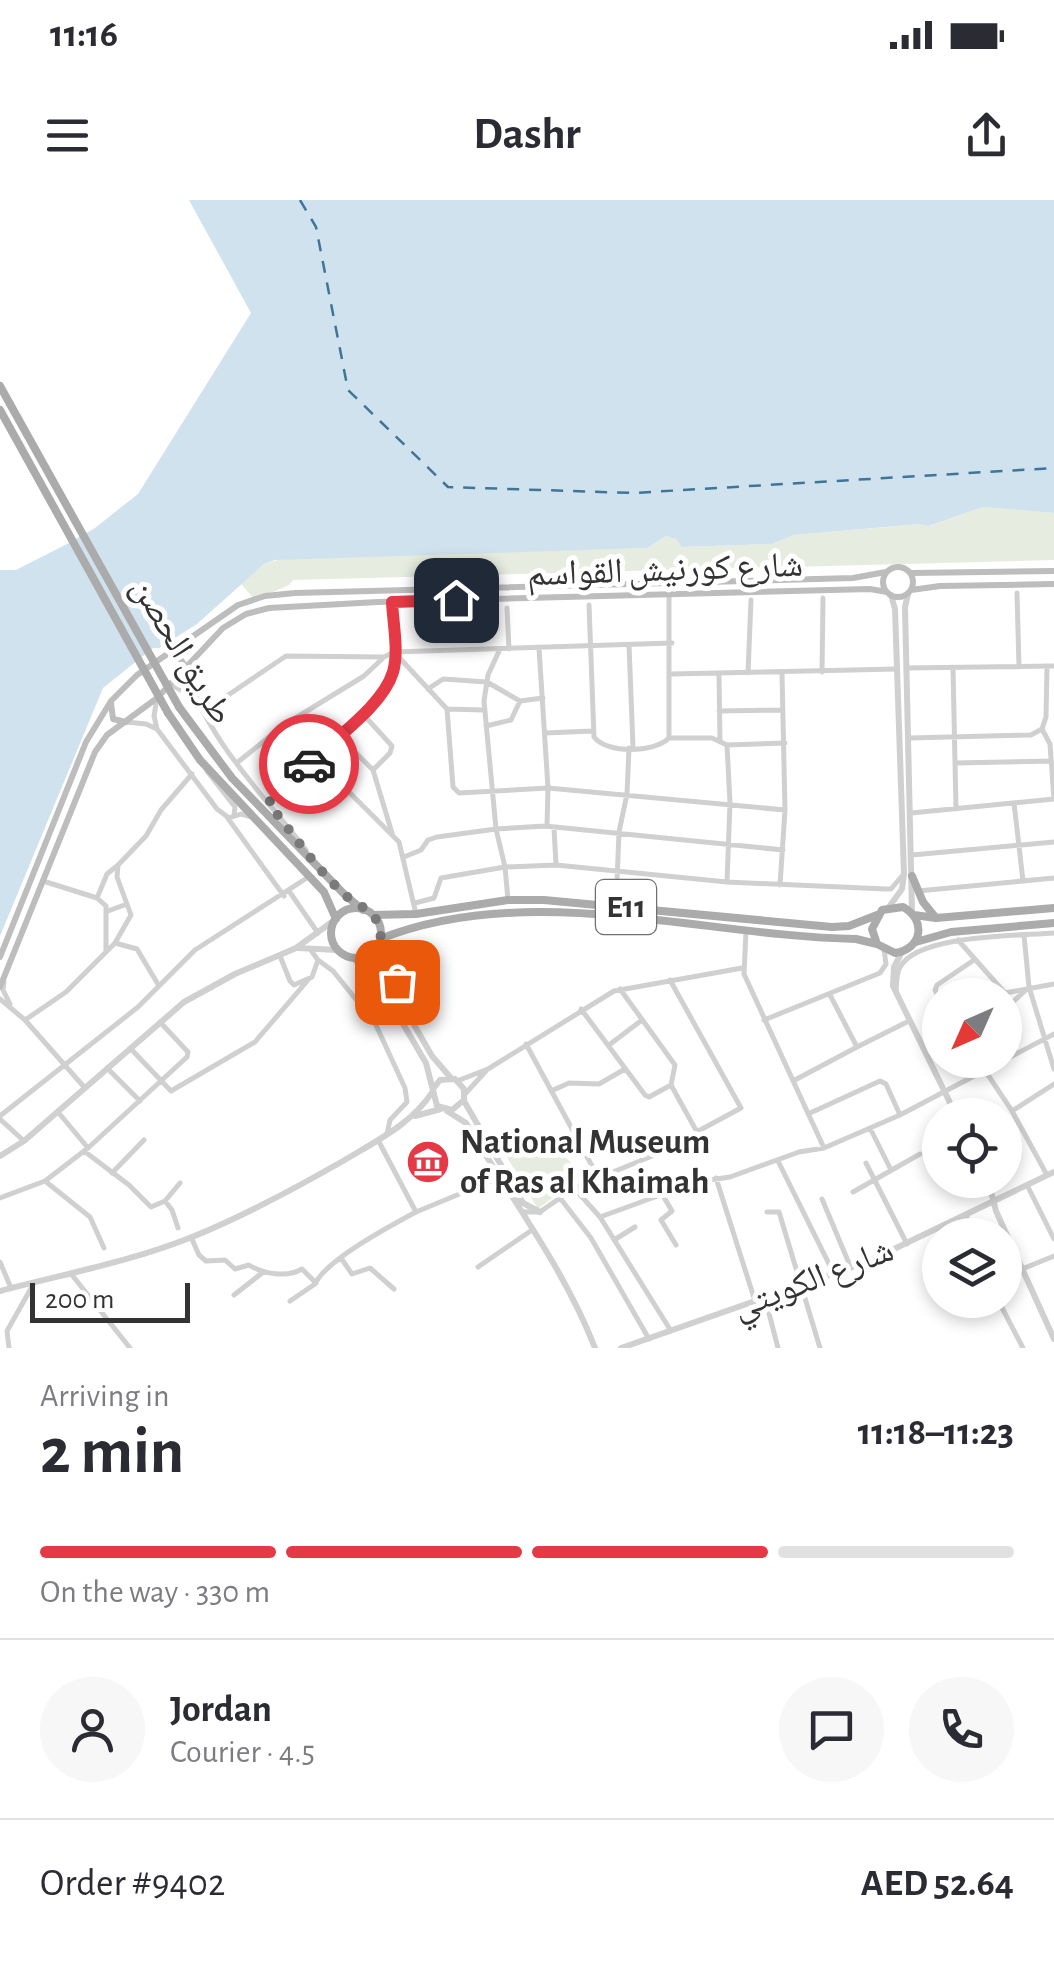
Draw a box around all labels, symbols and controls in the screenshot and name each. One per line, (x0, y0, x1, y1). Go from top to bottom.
text: 11:16 (50, 16, 118, 54)
icon: menu (40, 108, 95, 163)
icon: share (959, 108, 1014, 163)
text: Dashr (473, 112, 581, 157)
street label: شارع كورنيش القواسم (527, 548, 804, 596)
pin (414, 558, 499, 643)
street label: طريق الحصن (123, 572, 239, 731)
icon: home (429, 573, 484, 628)
courier (259, 714, 359, 814)
icon: car (282, 737, 337, 792)
road number: E11 (596, 880, 656, 934)
pin (355, 940, 440, 1025)
icon: bag (370, 955, 425, 1010)
north arrow (922, 978, 1022, 1078)
map controls (922, 978, 1022, 1318)
button: locate (922, 1098, 1022, 1198)
place label: National Museum of Ras al Khaimah (460, 1125, 710, 1200)
museum icon: National Museum of Ras al Khaimah (405, 1139, 451, 1185)
button: layers (922, 1218, 1022, 1318)
street label: شارع الكويتي (728, 1232, 901, 1334)
scale bar (30, 1278, 190, 1322)
text: 200 m (45, 1286, 114, 1314)
text: Arriving in (40, 1380, 169, 1412)
text: 11:18–11:23 (858, 1414, 1014, 1452)
text: 2 min (40, 1420, 184, 1485)
text: On the way · 330 m (40, 1576, 270, 1608)
button: person (40, 1677, 145, 1782)
button: chat (779, 1677, 884, 1782)
button: phone (909, 1677, 1014, 1782)
text: Jordan (170, 1691, 272, 1729)
text: Courier · 4.5 (170, 1736, 315, 1768)
text: Order #9402 (40, 1865, 225, 1903)
text: AED 52.64 (861, 1865, 1014, 1903)

